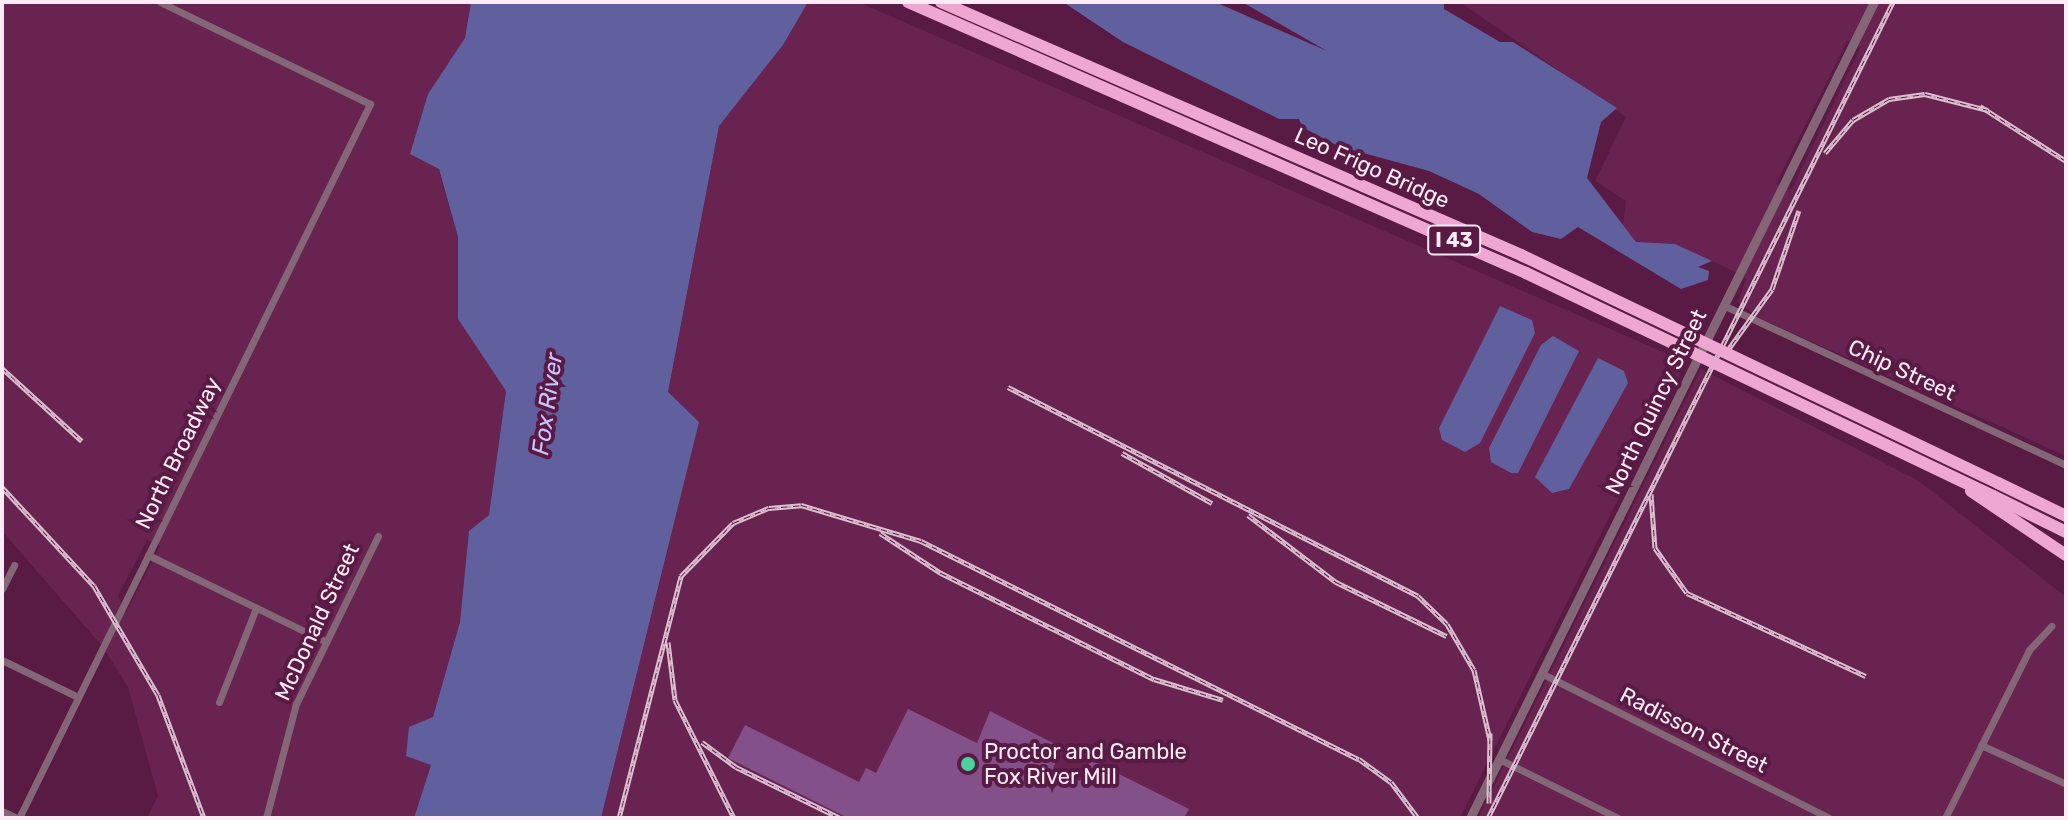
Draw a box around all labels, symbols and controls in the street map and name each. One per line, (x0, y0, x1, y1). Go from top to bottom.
street label: Leo Frigo Bridge (1290, 122, 1454, 214)
road number: I 43 (1426, 224, 1482, 256)
street label: North Quincy Street (1600, 305, 1712, 499)
street label: Chip Street (1844, 334, 1960, 406)
water label: Fox River (527, 351, 569, 457)
street label: North Broadway (130, 373, 226, 533)
street label: McDonald Street (269, 539, 365, 705)
street label: Radisson Street (1616, 681, 1772, 779)
place label: Proctor and Gamble Fox River Mill (984, 738, 1187, 790)
marker: Proctor and Gamble Fox River Mill (959, 755, 977, 773)

